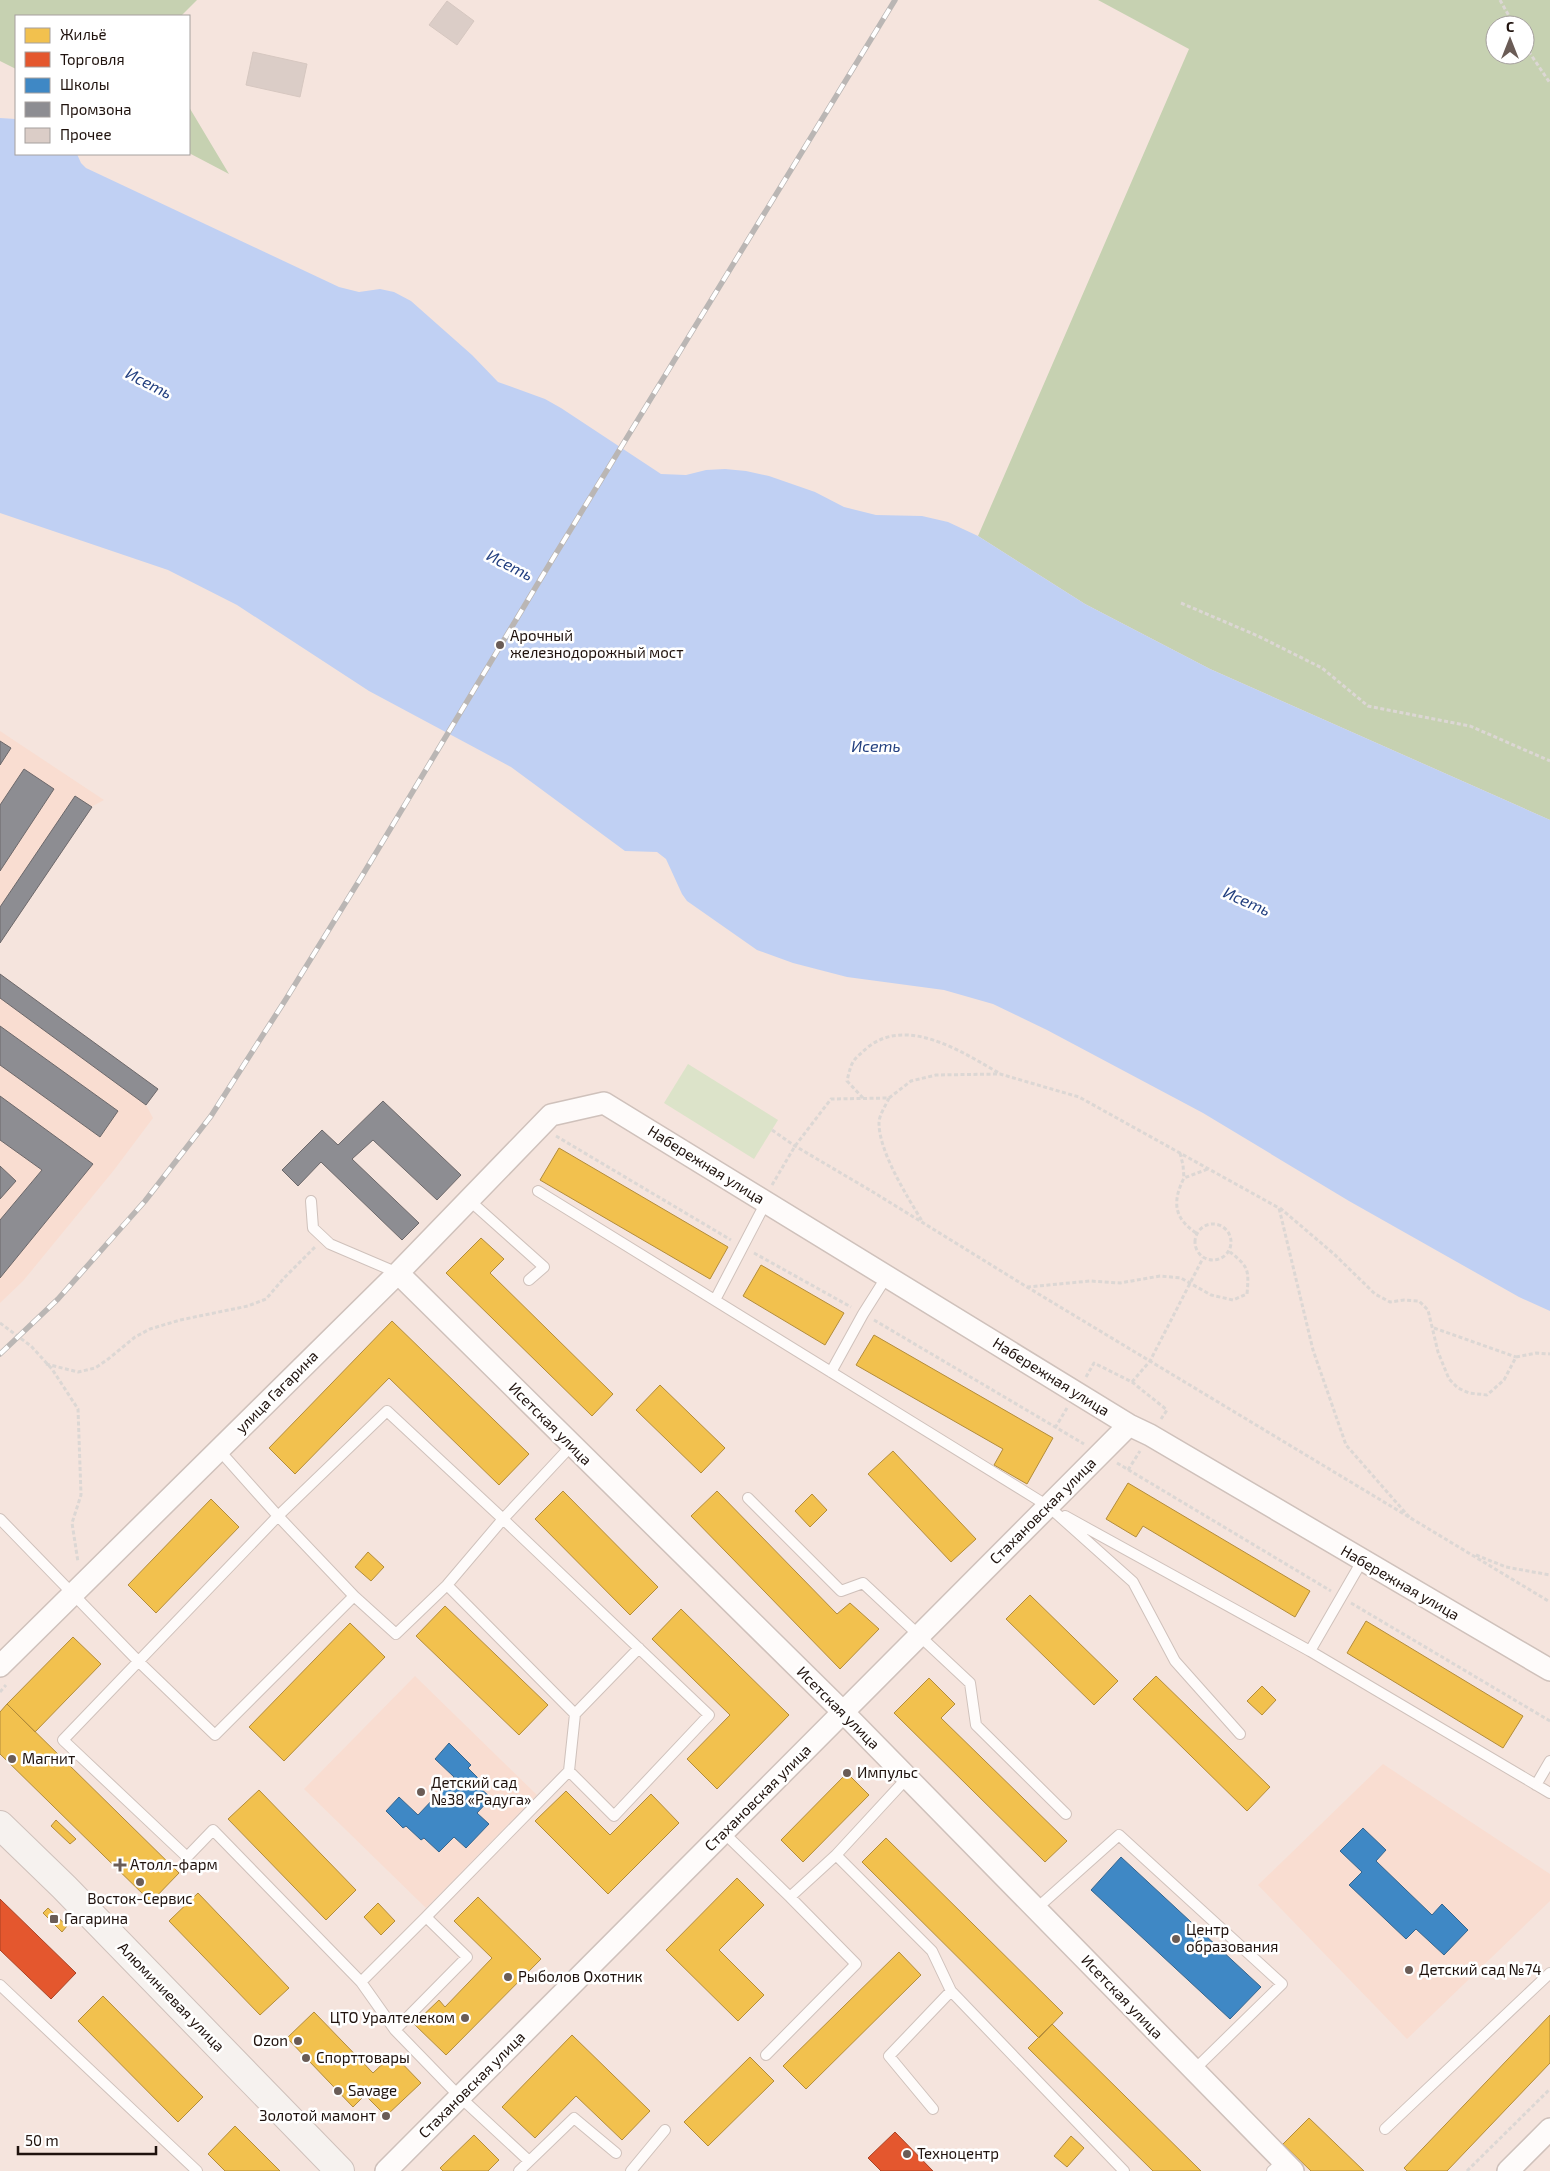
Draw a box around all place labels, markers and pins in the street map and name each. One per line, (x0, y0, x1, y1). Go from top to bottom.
place label: Арочный железнодорожный мост (510, 626, 684, 661)
marker: Арочный железнодорожный мост (494, 639, 506, 651)
place label: Магнит (22, 1749, 75, 1767)
marker: Магнит (6, 1753, 18, 1765)
place label: Импульс (857, 1763, 918, 1782)
marker: Импульс (841, 1767, 853, 1779)
place label: Детский сад №38 «Радуга» (431, 1773, 531, 1809)
marker: Детский сад №38 «Радуга» (415, 1786, 427, 1798)
place label: Атолл-фарм (130, 1855, 218, 1873)
marker: Атолл-фарм (114, 1859, 126, 1871)
marker: Восток-Сервис (134, 1876, 146, 1888)
place label: Восток-Сервис (87, 1889, 193, 1907)
place label: Гагарина (64, 1909, 128, 1927)
marker: Гагарина (48, 1913, 60, 1925)
place label: Центр образования (1186, 1920, 1278, 1955)
marker: Центр образования (1170, 1933, 1182, 1945)
place label: Детский сад №74 (1419, 1960, 1542, 1978)
marker: Детский сад №74 (1403, 1964, 1415, 1976)
place label: Рыболов Охотник (518, 1967, 643, 1985)
marker: Рыболов Охотник (502, 1971, 514, 1983)
place label: ЦТО Уралтелеком (330, 2008, 455, 2026)
marker: ЦТО Уралтелеком (459, 2012, 471, 2024)
place label: Ozon (253, 2031, 288, 2049)
marker: Ozon (292, 2035, 304, 2047)
place label: Спорттовары (316, 2048, 410, 2066)
marker: Спорттовары (300, 2052, 312, 2064)
place label: Savage (348, 2081, 397, 2099)
marker: Savage (332, 2085, 344, 2097)
place label: Золотой мамонт (259, 2106, 376, 2124)
marker: Золотой мамонт (380, 2110, 392, 2122)
place label: Техноцентр (917, 2144, 999, 2162)
marker: Техноцентр (901, 2148, 913, 2160)

